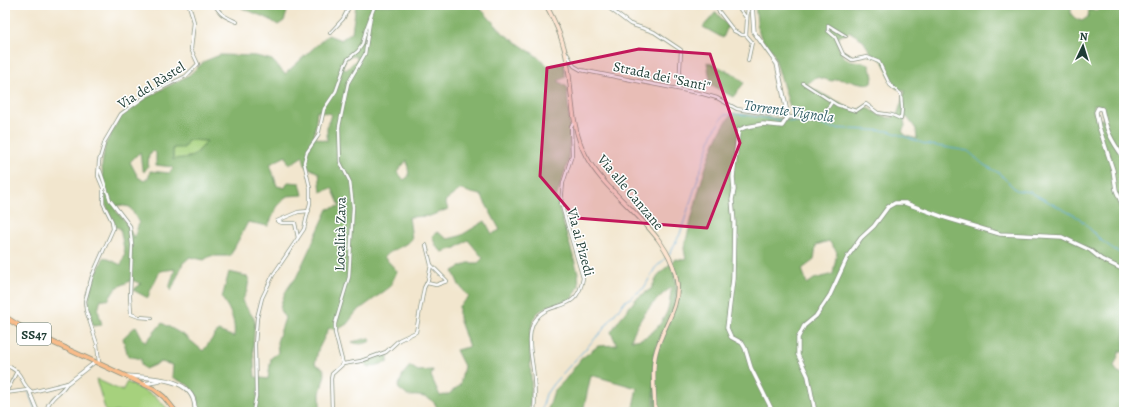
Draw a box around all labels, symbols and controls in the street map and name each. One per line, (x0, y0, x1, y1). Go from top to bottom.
north arrow (1063, 26, 1103, 66)
text: N (1079, 29, 1088, 44)
street label: Via del Ràstel (113, 57, 189, 114)
street label: Strada dei "Santi" (611, 57, 712, 96)
water label: Torrente Vignola (742, 95, 836, 127)
street label: Via alle Canzane (593, 150, 668, 234)
street label: Località Zava (330, 196, 351, 271)
street label: Via ai Pizedi (562, 205, 599, 279)
road number: SS47 (17, 323, 51, 345)

